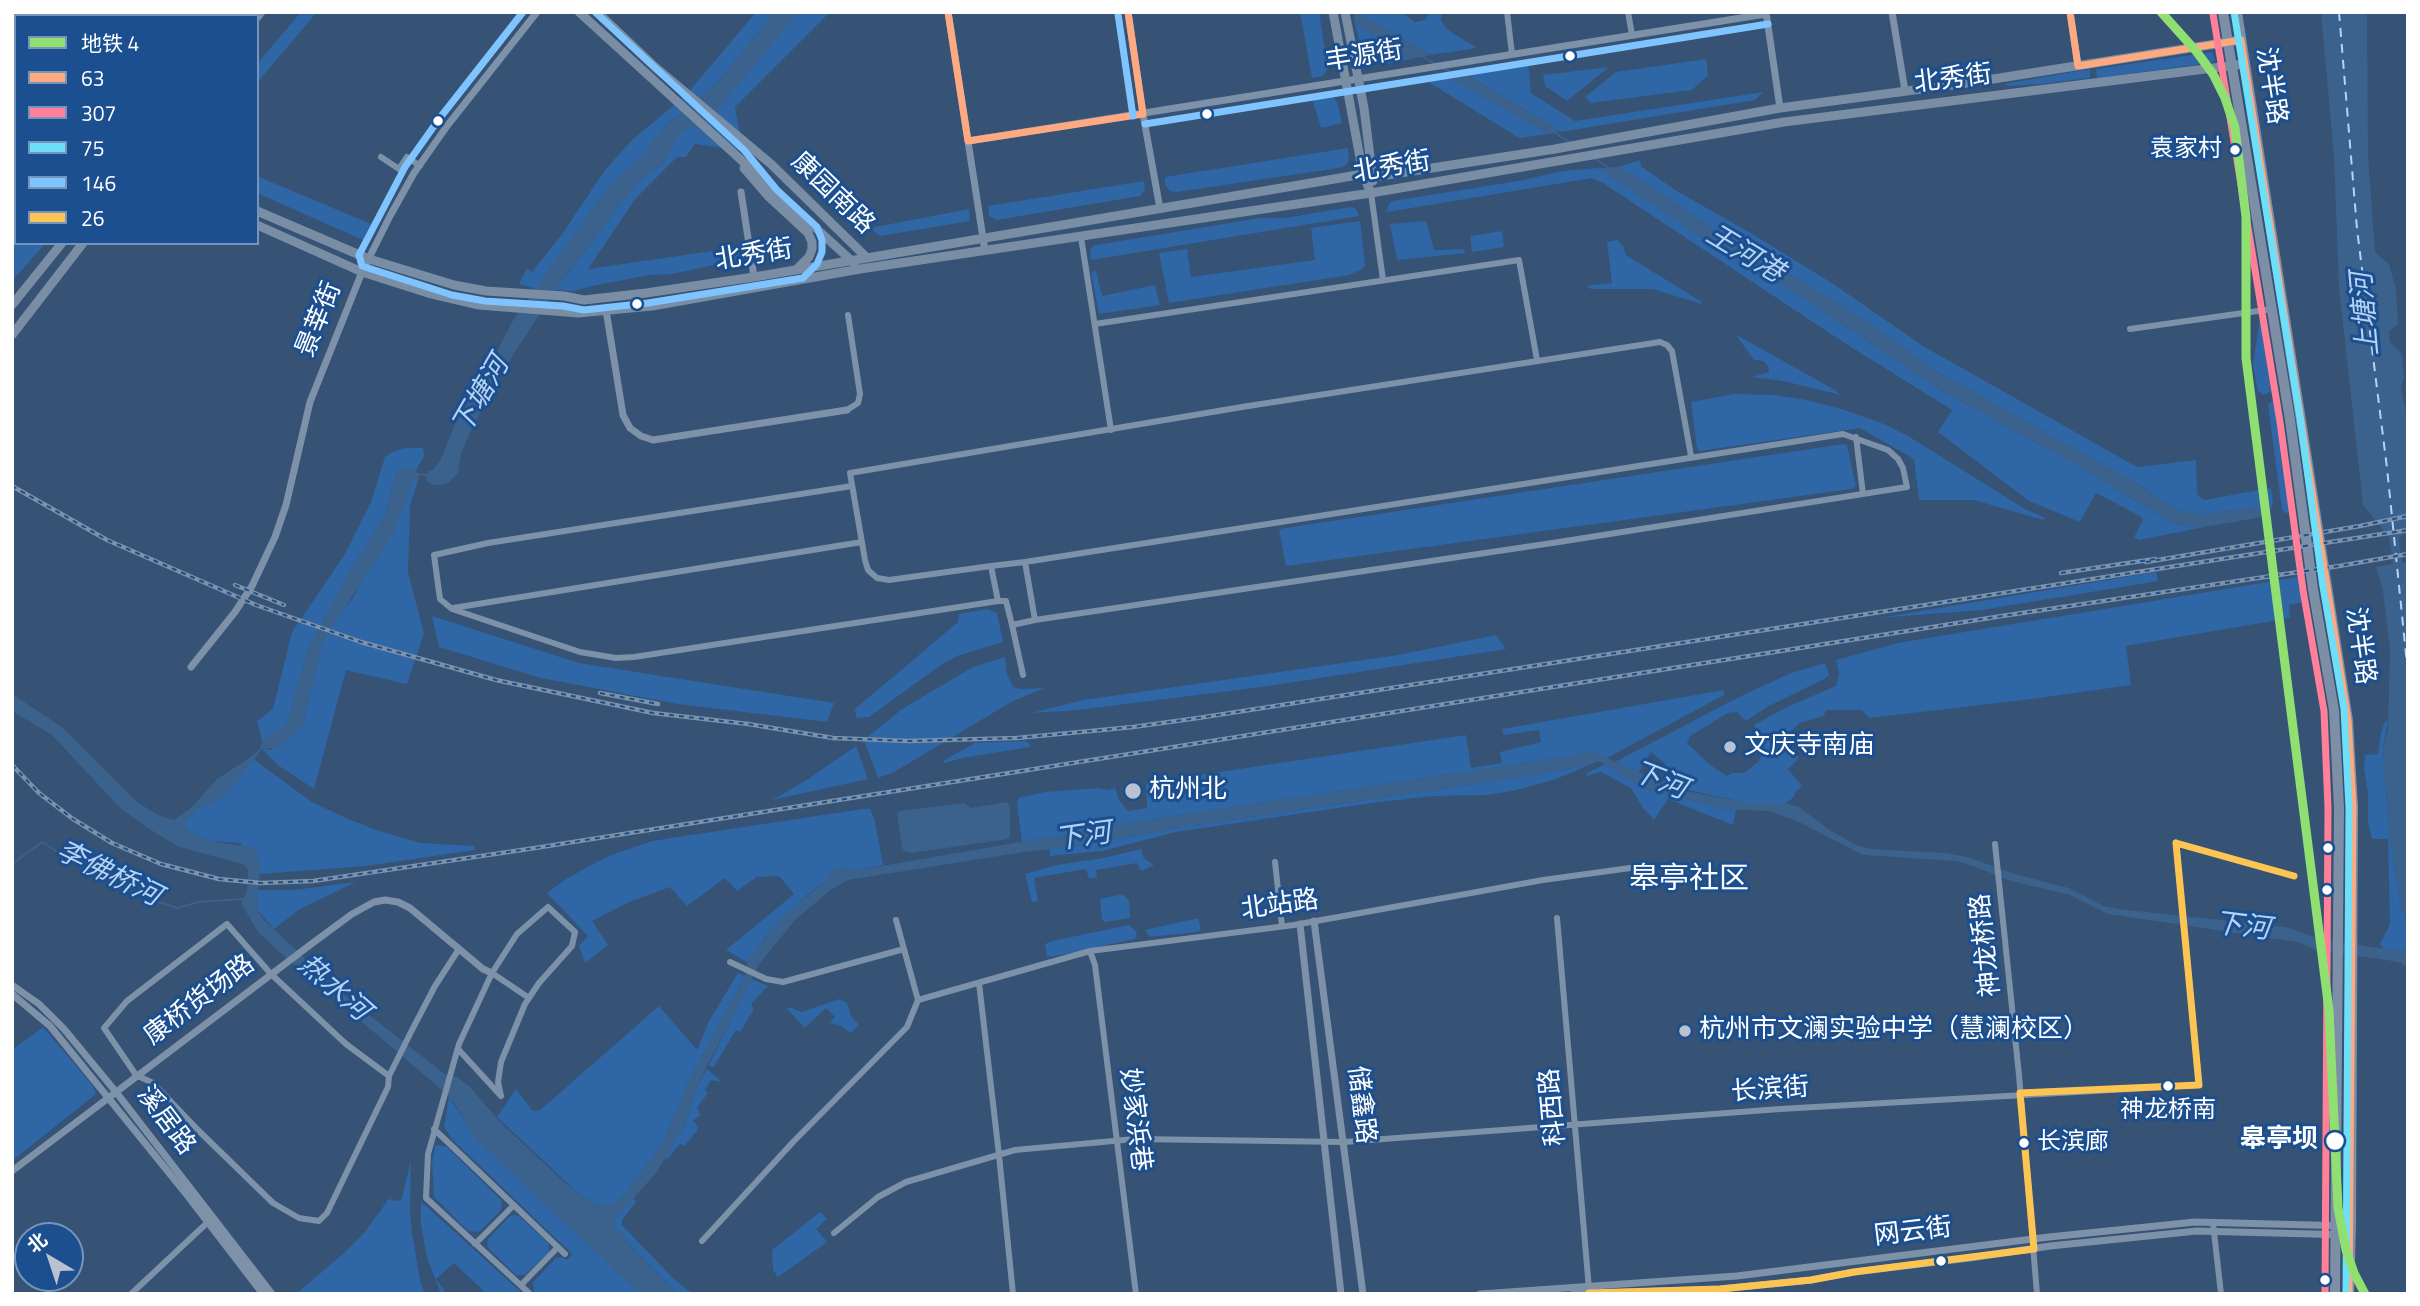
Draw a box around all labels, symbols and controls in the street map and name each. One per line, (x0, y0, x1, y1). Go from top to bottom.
legend (14, 14, 259, 245)
text: 地铁 4 (81, 27, 139, 59)
street label: 丰源街 (1323, 35, 1405, 79)
street label: 沈半路 (2248, 45, 2292, 127)
unlabelled marker (1563, 49, 1577, 63)
street label: 北秀街 (1912, 60, 1994, 100)
text: 63 (81, 62, 105, 94)
text: 307 (81, 97, 116, 129)
unlabelled marker (1200, 107, 1214, 121)
unlabelled marker (431, 114, 445, 128)
text: 75 (81, 132, 105, 164)
place label: 袁家村 (2150, 136, 2222, 164)
marker: 袁家村 (2228, 143, 2242, 157)
street label: 北秀街 (1351, 146, 1433, 190)
street label: 康园南路 (784, 147, 880, 241)
text: 146 (81, 167, 116, 199)
text: 26 (81, 202, 105, 234)
water label: 王河港 (1699, 219, 1789, 291)
street label: 北秀街 (713, 234, 795, 278)
water label: 上塘河 (2347, 271, 2387, 357)
street label: 景莘街 (291, 278, 349, 362)
unlabelled marker (630, 297, 644, 311)
water label: 下塘河 (446, 351, 518, 441)
street label: 沈半路 (2338, 605, 2380, 687)
place label: 文庆寺南庙 (1744, 731, 1874, 763)
marker: 文庆寺南庙 (1722, 739, 1738, 755)
water label: 下河 (1627, 756, 1691, 808)
place label: 杭州北 (1149, 775, 1227, 807)
marker: 杭州北 (1123, 781, 1143, 801)
water label: 下河 (1053, 817, 1113, 859)
water label: 李佛桥河 (50, 835, 166, 915)
unlabelled marker (2321, 841, 2335, 855)
district label: 皋亭社区 (1629, 863, 1749, 899)
unlabelled marker (2320, 883, 2334, 897)
street label: 北站路 (1239, 885, 1321, 927)
street label: 神龙桥路 (1966, 892, 2008, 998)
water label: 下河 (2212, 908, 2272, 948)
street label: 康桥货场路 (139, 949, 261, 1053)
water label: 热水河 (290, 949, 376, 1029)
place label: 杭州市文澜实验中学（慧澜校区） (1699, 1015, 2089, 1047)
marker: 杭州市文澜实验中学（慧澜校区） (1677, 1023, 1693, 1039)
street label: 储鑫路 (1340, 1064, 1380, 1146)
street label: 妙家浜巷 (1112, 1066, 1156, 1174)
street label: 科西路 (1535, 1067, 1573, 1147)
street label: 长滨街 (1730, 1073, 1810, 1109)
marker: 神龙桥南 (2161, 1079, 2175, 1093)
street label: 溪居路 (129, 1080, 201, 1162)
place label: 神龙桥南 (2120, 1097, 2216, 1125)
place label: 皋亭坝 (2240, 1125, 2318, 1157)
place label: 长滨廊 (2037, 1129, 2109, 1157)
marker: 皋亭坝 (2324, 1130, 2346, 1152)
marker: 长滨廊 (2017, 1136, 2031, 1150)
street label: 网云街 (1872, 1213, 1954, 1253)
north arrow (14, 1222, 84, 1292)
text: 北 (20, 1225, 53, 1259)
unlabelled marker (1934, 1254, 1948, 1268)
unlabelled marker (2318, 1273, 2332, 1287)

